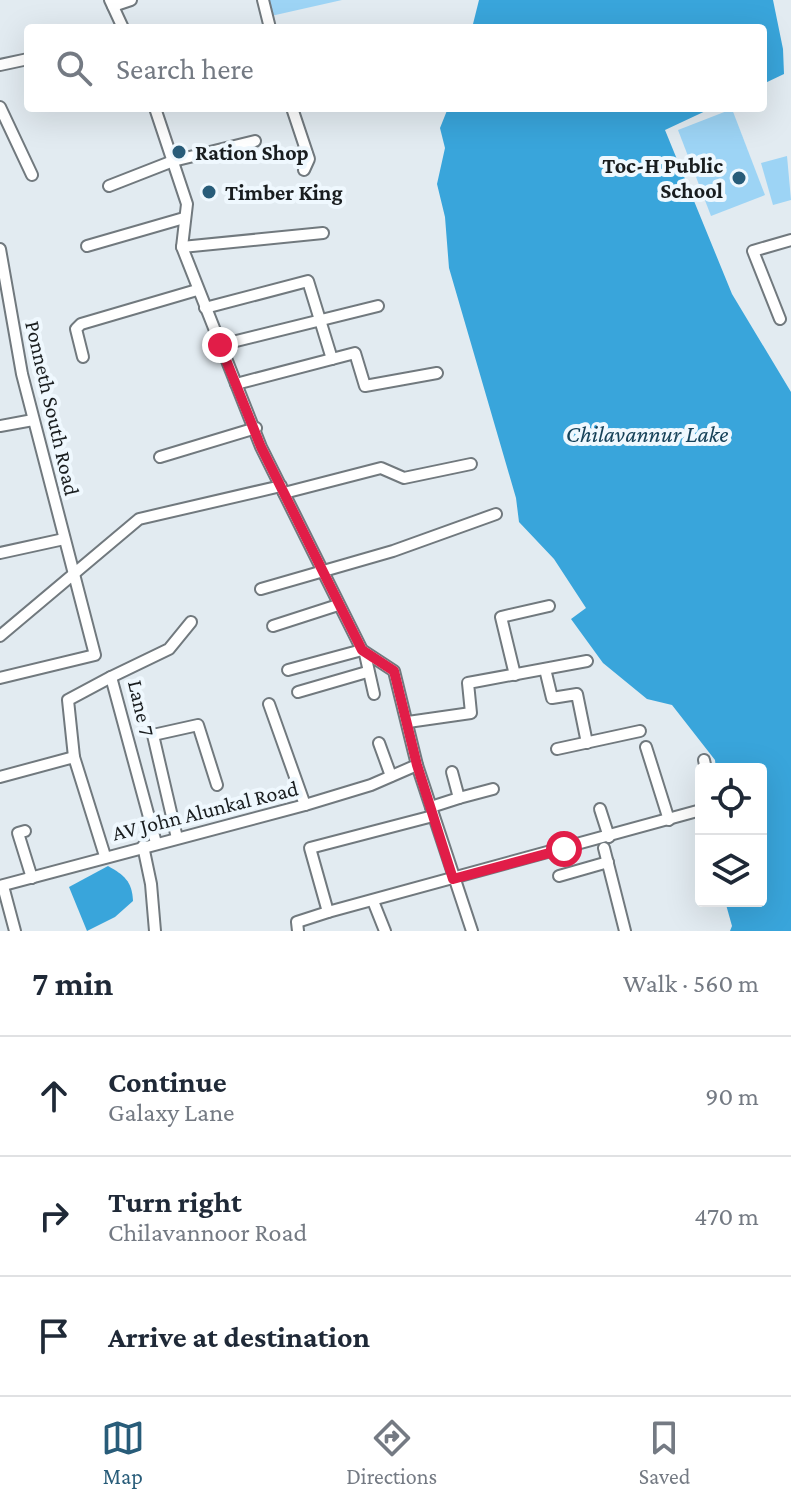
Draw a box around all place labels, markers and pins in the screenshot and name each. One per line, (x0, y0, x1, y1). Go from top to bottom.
place label: Ration Shop (195, 140, 309, 165)
marker: Ration Shop (170, 143, 188, 161)
place label: Toc-H Public School (602, 153, 724, 203)
marker: Toc-H Public School (730, 169, 748, 187)
place label: Timber King (225, 180, 343, 205)
marker: Timber King (200, 183, 218, 201)

